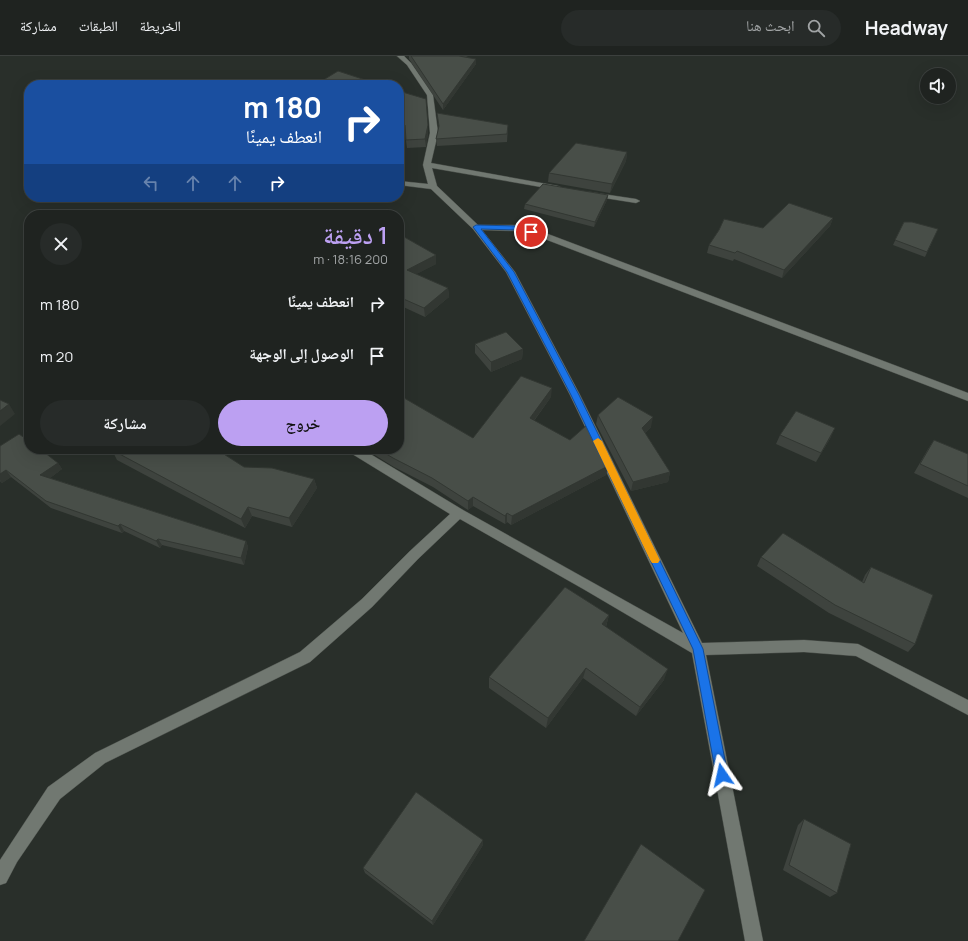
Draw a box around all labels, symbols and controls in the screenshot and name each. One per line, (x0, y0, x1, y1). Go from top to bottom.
search box (561, 10, 841, 46)
text: ابحث هنا (746, 15, 795, 36)
text: Headway (865, 15, 948, 41)
text: مشاركة (20, 16, 57, 35)
text: الطبقات (79, 16, 118, 35)
text: الخريطة (140, 16, 181, 35)
icon: search (805, 17, 827, 39)
map controls (920, 68, 956, 104)
button: sound (920, 68, 956, 104)
text: 180 m (243, 88, 322, 126)
icon: right (336, 96, 388, 148)
text: انعطف يمينًا (246, 124, 322, 148)
icon: left (140, 172, 162, 194)
icon: ahead (182, 172, 204, 194)
icon: ahead (224, 172, 246, 194)
icon: right (266, 172, 288, 194)
pin (514, 215, 548, 249)
text: 1 دقيقة (323, 218, 388, 251)
icon: arrive (520, 221, 542, 243)
button: close (40, 223, 82, 265)
text: 200 m · 18:16 (313, 250, 388, 268)
text: انعطف يمينًا (287, 291, 354, 312)
icon: right (366, 293, 388, 315)
text: 180 m (40, 294, 79, 315)
text: الوصول إلى الوجهة (249, 343, 354, 364)
icon: arrive (366, 345, 388, 367)
text: 20 m (40, 346, 73, 367)
button: مشاركة (40, 400, 210, 446)
button: خروج (218, 400, 388, 446)
position arrow (701, 754, 743, 796)

